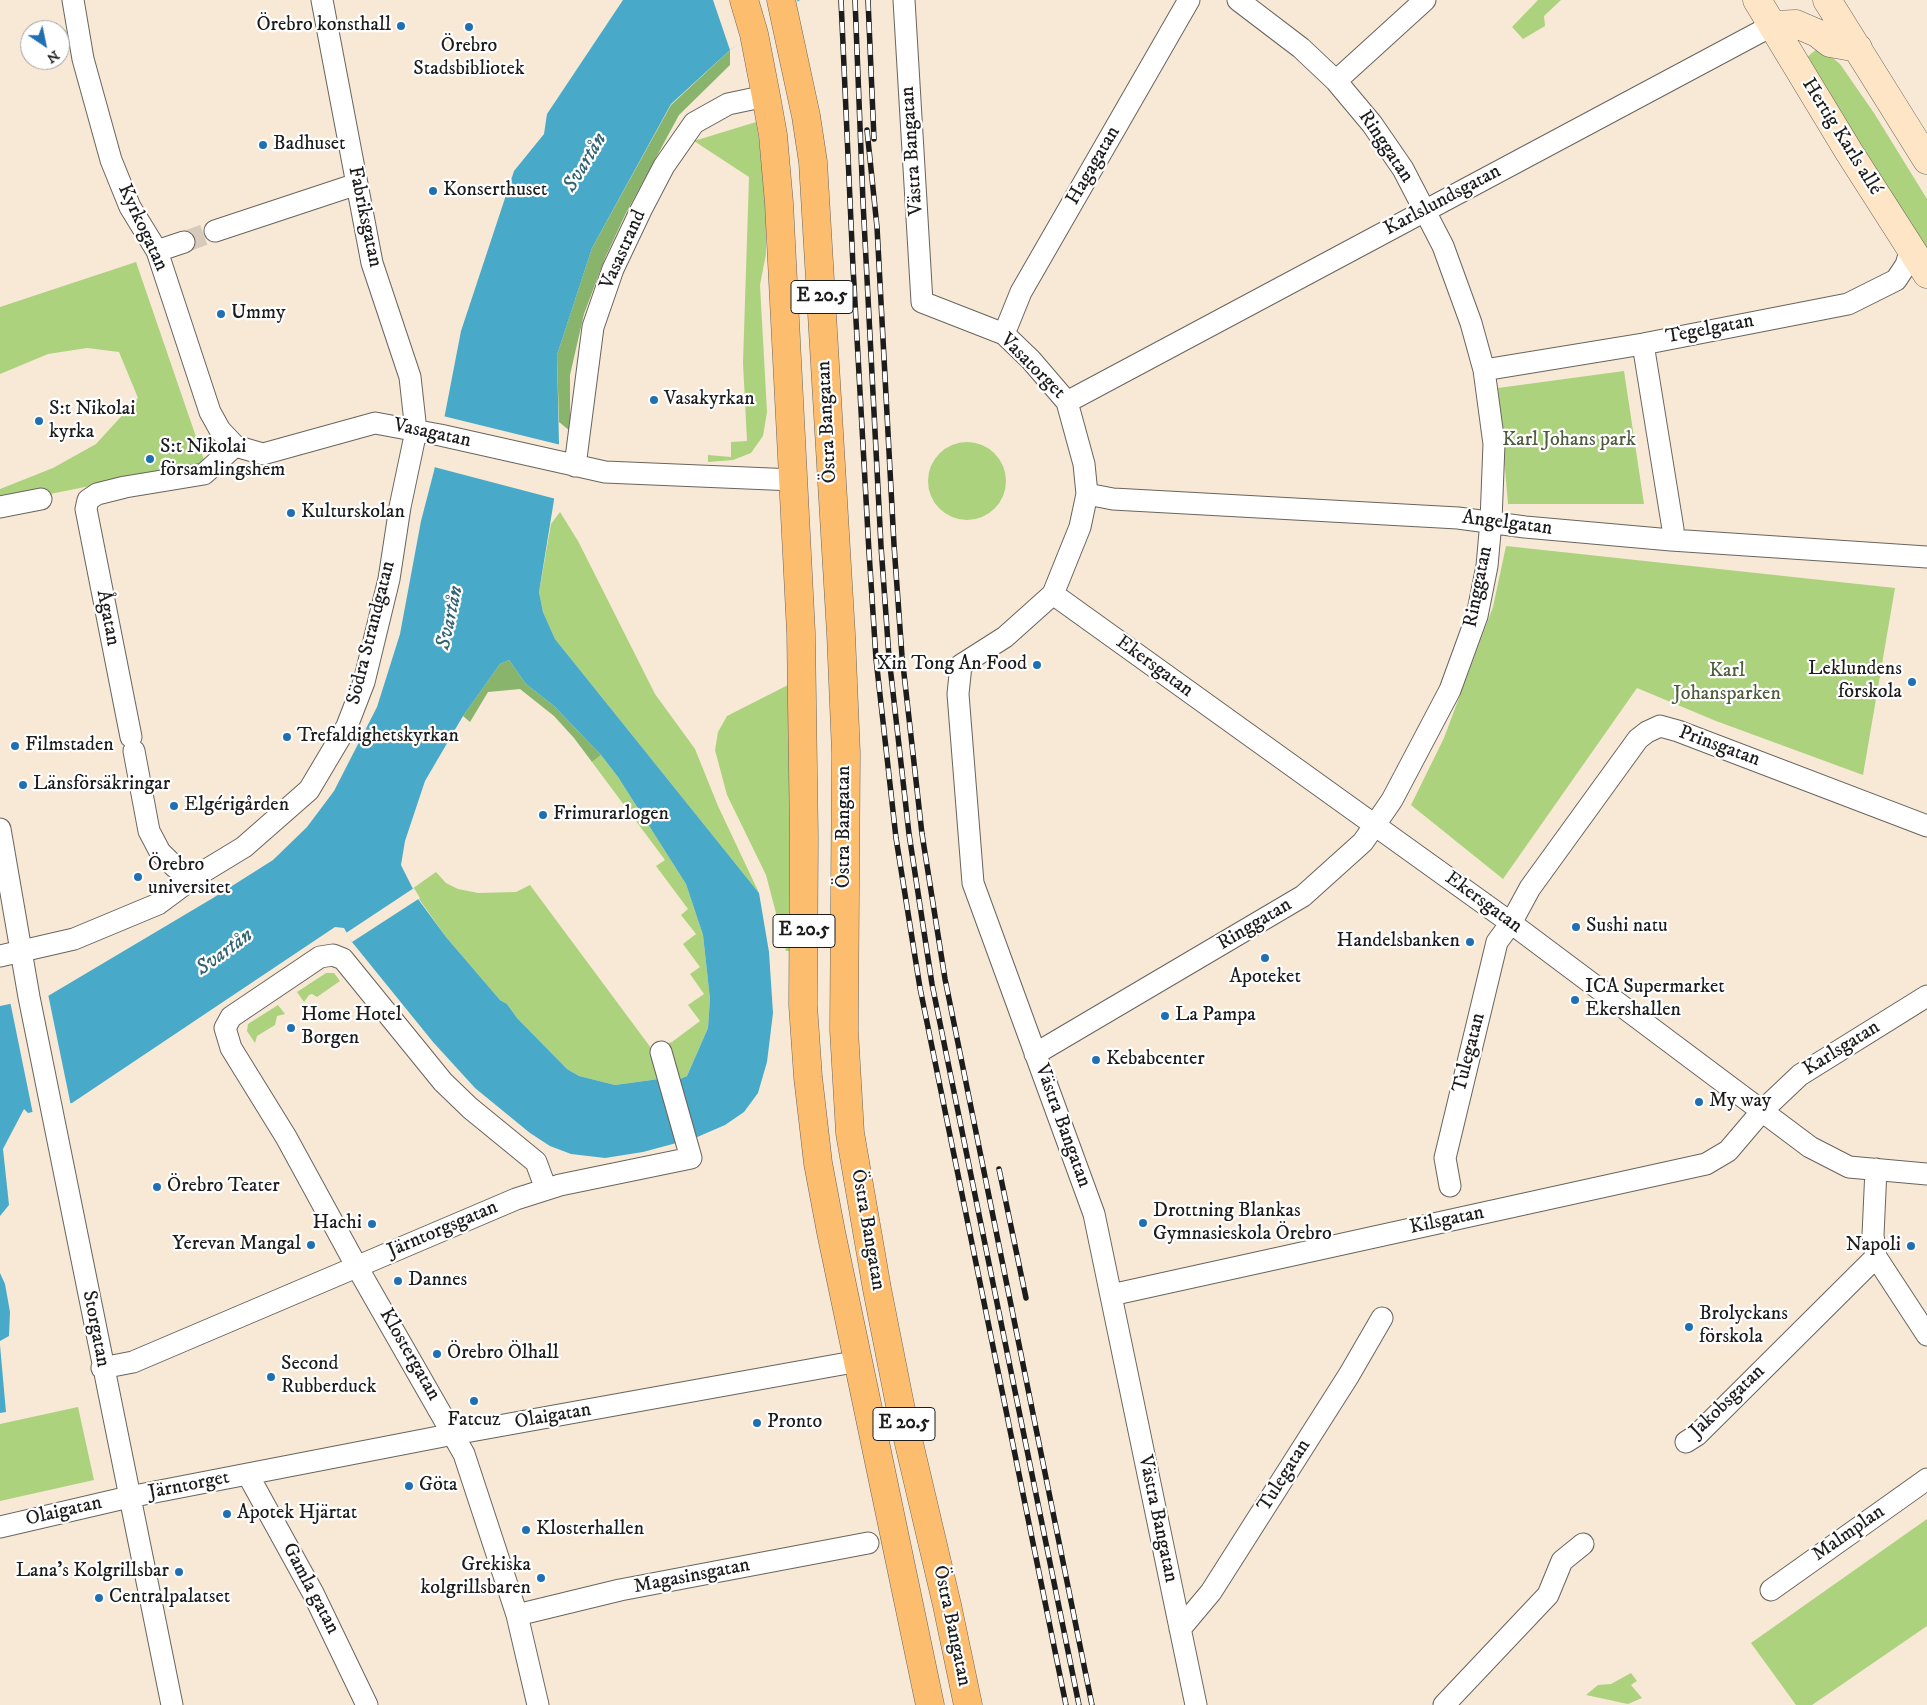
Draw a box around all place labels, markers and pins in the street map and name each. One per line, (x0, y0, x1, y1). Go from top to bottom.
place label: Örebro konsthall (256, 14, 391, 38)
marker: Örebro konsthall (395, 20, 407, 32)
marker: Örebro Stadsbibliotek (463, 21, 475, 33)
place label: Örebro Stadsbibliotek (413, 35, 525, 82)
place label: Badhuset (273, 133, 346, 157)
marker: Badhuset (257, 139, 269, 151)
place label: Konserthuset (443, 179, 547, 203)
marker: Konserthuset (427, 185, 439, 197)
place label: Ummy (231, 302, 285, 326)
marker: Ummy (215, 308, 227, 320)
place label: Vasakyrkan (664, 388, 755, 412)
marker: Vasakyrkan (648, 394, 660, 406)
place label: S:t Nikolai kyrka (49, 398, 135, 445)
marker: S:t Nikolai kyrka (33, 415, 45, 427)
place label: S:t Nikolai församlingshem (160, 436, 285, 483)
marker: S:t Nikolai församlingshem (144, 453, 156, 465)
place label: Kulturskolan (301, 501, 405, 525)
marker: Kulturskolan (285, 507, 297, 519)
place label: Xin Tong An Food (877, 653, 1027, 677)
place label: Leklundens förskola (1808, 658, 1902, 705)
marker: Xin Tong An Food (1031, 659, 1043, 671)
marker: Leklundens förskola (1906, 676, 1918, 688)
place label: Trefaldighetskyrkan (297, 725, 459, 749)
marker: Trefaldighetskyrkan (281, 731, 293, 743)
place label: Filmstaden (25, 734, 114, 758)
marker: Filmstaden (9, 740, 21, 752)
place label: Länsförsäkringar (33, 773, 170, 797)
marker: Länsförsäkringar (17, 779, 29, 791)
place label: Elgérigården (184, 794, 289, 818)
marker: Elgérigården (168, 800, 180, 812)
place label: Frimurarlogen (553, 803, 669, 827)
marker: Frimurarlogen (537, 809, 549, 821)
place label: Örebro universitet (148, 854, 231, 901)
marker: Örebro universitet (132, 871, 144, 883)
place label: Sushi natu (1586, 915, 1668, 939)
marker: Sushi natu (1570, 921, 1582, 933)
place label: Handelsbanken (1337, 930, 1460, 954)
marker: Handelsbanken (1464, 936, 1476, 948)
marker: Apoteket (1259, 952, 1271, 964)
place label: Apoteket (1229, 966, 1301, 990)
place label: ICA Supermarket Ekershallen (1585, 976, 1725, 1023)
marker: ICA Supermarket Ekershallen (1569, 994, 1581, 1006)
place label: Home Hotel Borgen (301, 1004, 402, 1051)
place label: La Pampa (1175, 1004, 1256, 1028)
marker: La Pampa (1159, 1010, 1171, 1022)
marker: Home Hotel Borgen (285, 1022, 297, 1034)
place label: Kebabcenter (1106, 1048, 1205, 1072)
marker: Kebabcenter (1090, 1054, 1102, 1066)
place label: My way (1709, 1090, 1771, 1114)
marker: My way (1693, 1096, 1705, 1108)
place label: Örebro Teater (167, 1175, 280, 1199)
marker: Örebro Teater (151, 1181, 163, 1193)
place label: Drottning Blankas Gymnasieskola Örebro (1153, 1200, 1332, 1247)
place label: Hachi (312, 1212, 362, 1236)
marker: Drottning Blankas Gymnasieskola Örebro (1137, 1217, 1149, 1229)
marker: Hachi (366, 1218, 378, 1230)
place label: Yerevan Mangal (172, 1233, 301, 1257)
place label: Napoli (1846, 1234, 1901, 1258)
marker: Yerevan Mangal (305, 1239, 317, 1251)
marker: Napoli (1905, 1240, 1917, 1252)
place label: Dannes (408, 1269, 467, 1293)
marker: Dannes (392, 1275, 404, 1287)
place label: Brolyckans förskola (1699, 1303, 1788, 1350)
marker: Brolyckans förskola (1683, 1321, 1695, 1333)
place label: Örebro Ölhall (447, 1342, 559, 1366)
marker: Örebro Ölhall (431, 1348, 443, 1360)
place label: Second Rubberduck (281, 1353, 377, 1400)
marker: Second Rubberduck (265, 1371, 277, 1383)
marker: Fatcuz (468, 1395, 480, 1407)
place label: Fatcuz (447, 1409, 501, 1433)
place label: Pronto (767, 1411, 822, 1435)
marker: Pronto (751, 1417, 763, 1429)
place label: Göta (419, 1474, 458, 1498)
marker: Göta (403, 1480, 415, 1492)
place label: Apotek Hjärtat (237, 1502, 357, 1526)
marker: Apotek Hjärtat (221, 1508, 233, 1520)
place label: Klosterhallen (536, 1518, 644, 1542)
marker: Klosterhallen (520, 1524, 532, 1536)
place label: Grekiska kolgrillsbaren (421, 1554, 531, 1601)
place label: Lana’s Kolgrillsbar (16, 1560, 169, 1584)
marker: Lana’s Kolgrillsbar (173, 1566, 185, 1578)
marker: Grekiska kolgrillsbaren (535, 1572, 547, 1584)
place label: Centralpalatset (109, 1586, 230, 1610)
marker: Centralpalatset (93, 1592, 105, 1604)

